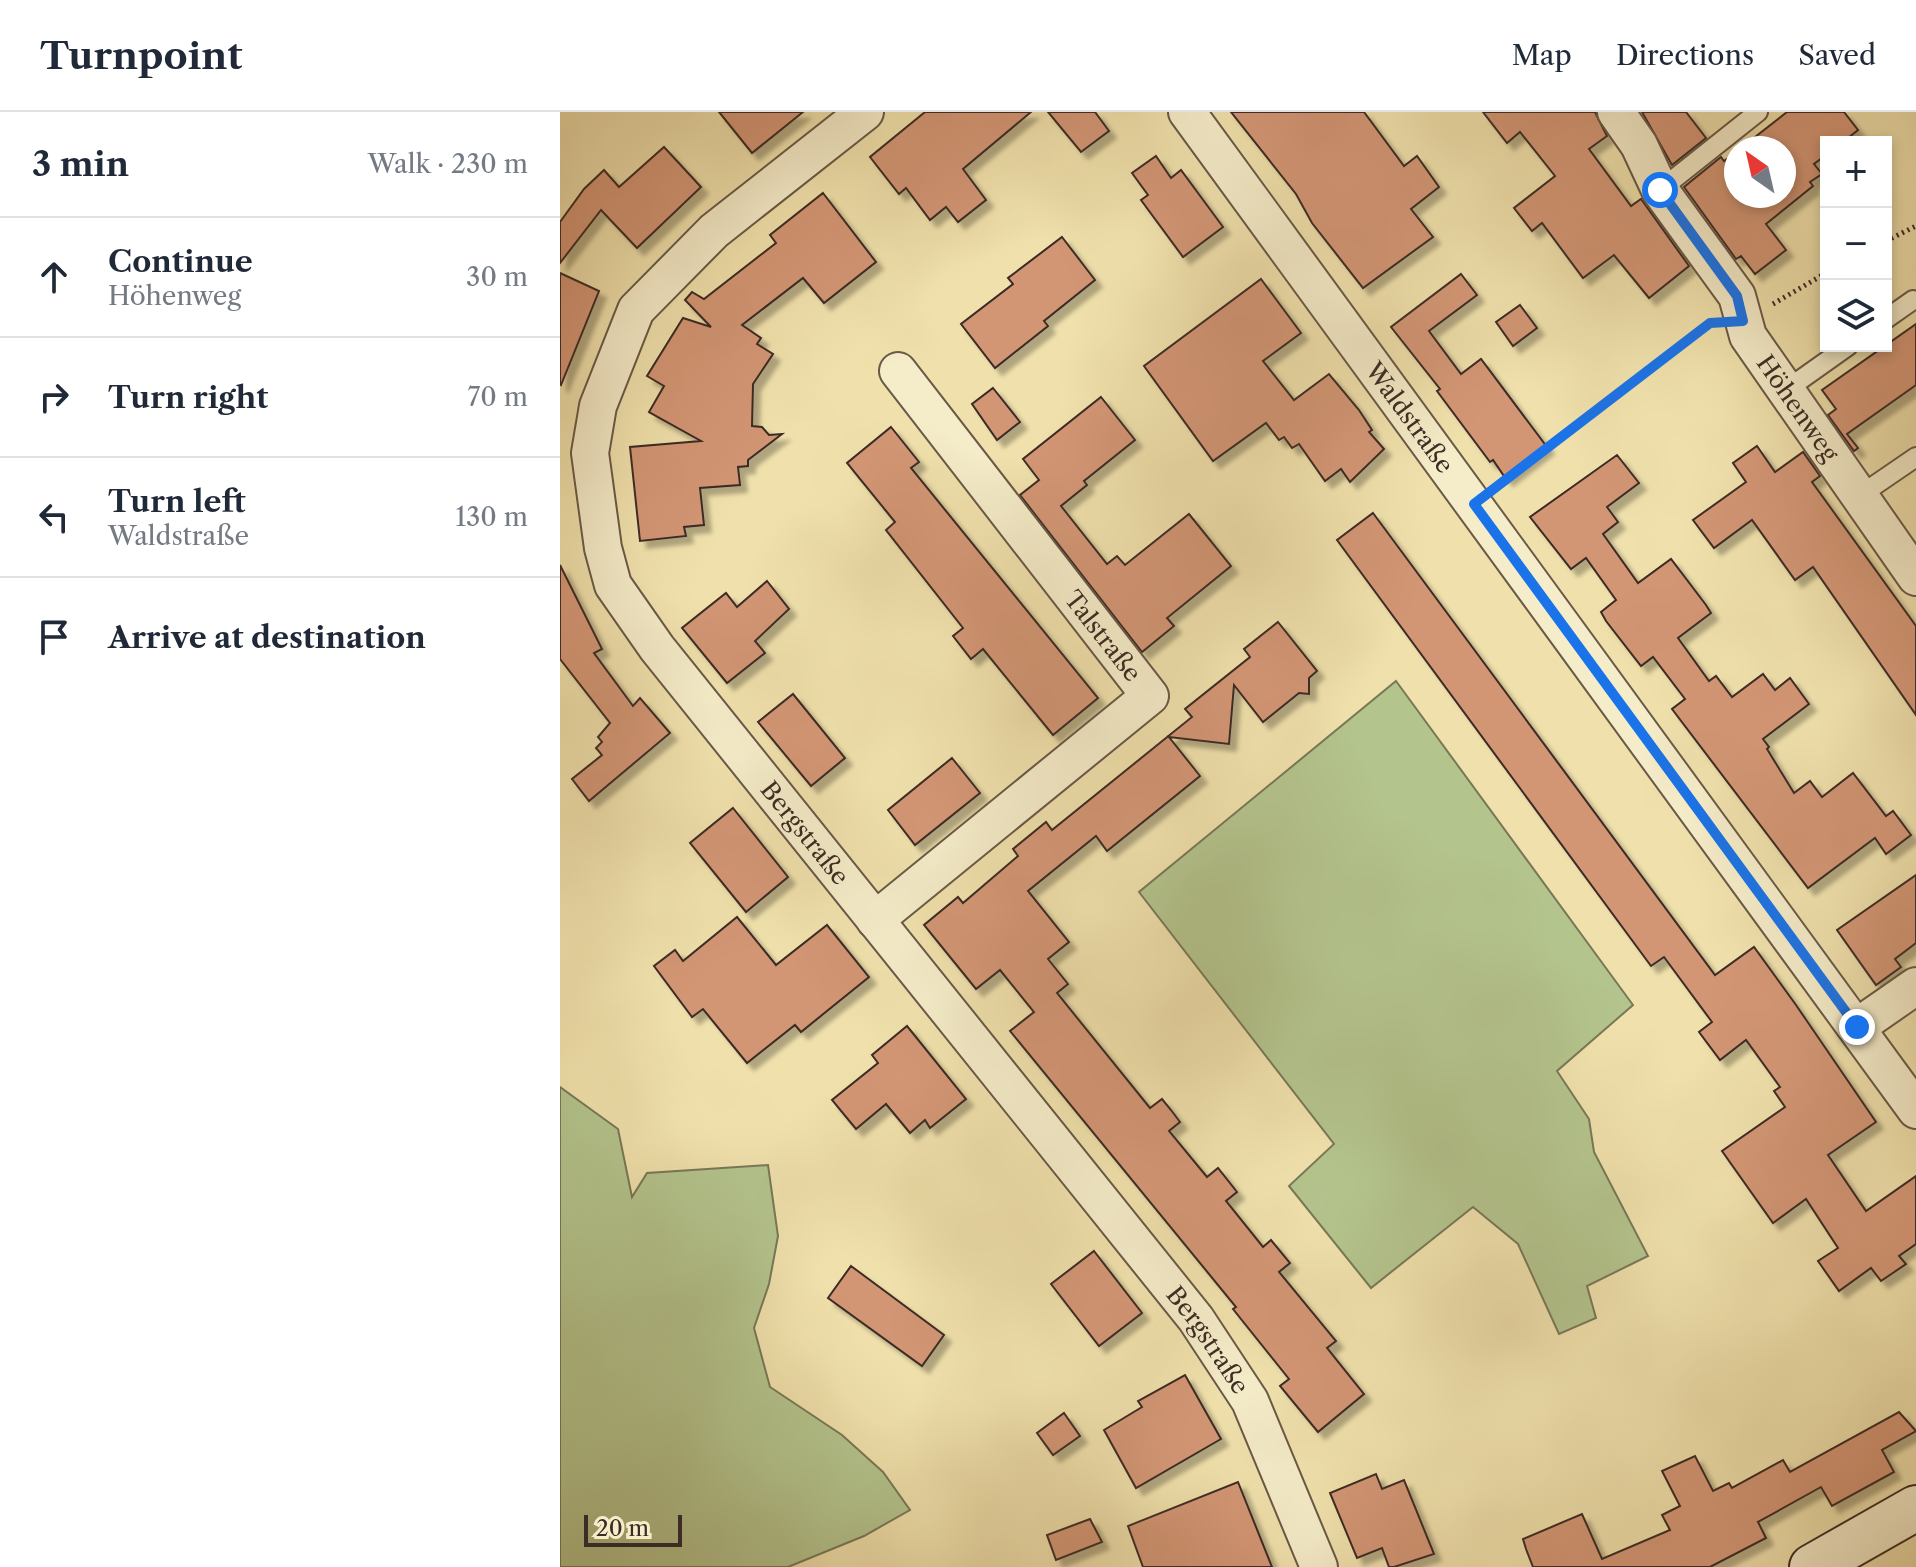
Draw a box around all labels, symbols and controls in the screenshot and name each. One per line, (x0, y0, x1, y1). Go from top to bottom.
text: Turnpoint (40, 32, 242, 79)
text: Map (1512, 38, 1572, 72)
text: Directions (1616, 38, 1754, 72)
text: Saved (1798, 38, 1876, 72)
north arrow (1724, 136, 1796, 208)
map controls (1820, 136, 1892, 352)
button: + (1820, 136, 1892, 208)
text: 3 min (32, 143, 129, 185)
text: Walk · 230 m (368, 148, 528, 180)
route start (1642, 172, 1678, 208)
button: − (1820, 208, 1892, 280)
text: Continue (108, 243, 253, 280)
icon: ahead (32, 255, 76, 299)
text: 30 m (466, 261, 528, 293)
text: Höhenweg (108, 280, 241, 312)
button: layers (1820, 280, 1892, 352)
street label: Höhenweg (1751, 349, 1845, 467)
street label: Waldstraße (1359, 355, 1460, 478)
icon: right (32, 375, 76, 419)
text: Turn right (108, 379, 268, 416)
text: 70 m (468, 381, 528, 413)
text: Turn left (108, 483, 245, 520)
icon: left (32, 495, 76, 539)
text: 130 m (455, 501, 528, 533)
text: Waldstraße (108, 520, 249, 552)
street label: Talstraße (1059, 585, 1147, 687)
icon: arrive (32, 615, 76, 659)
text: Arrive at destination (108, 619, 426, 656)
street label: Bergstraße (755, 775, 856, 890)
route end (1839, 1009, 1875, 1045)
street label: Bergstraße (1161, 1280, 1256, 1399)
scale bar (584, 1511, 682, 1547)
text: 20 m (596, 1515, 649, 1542)

